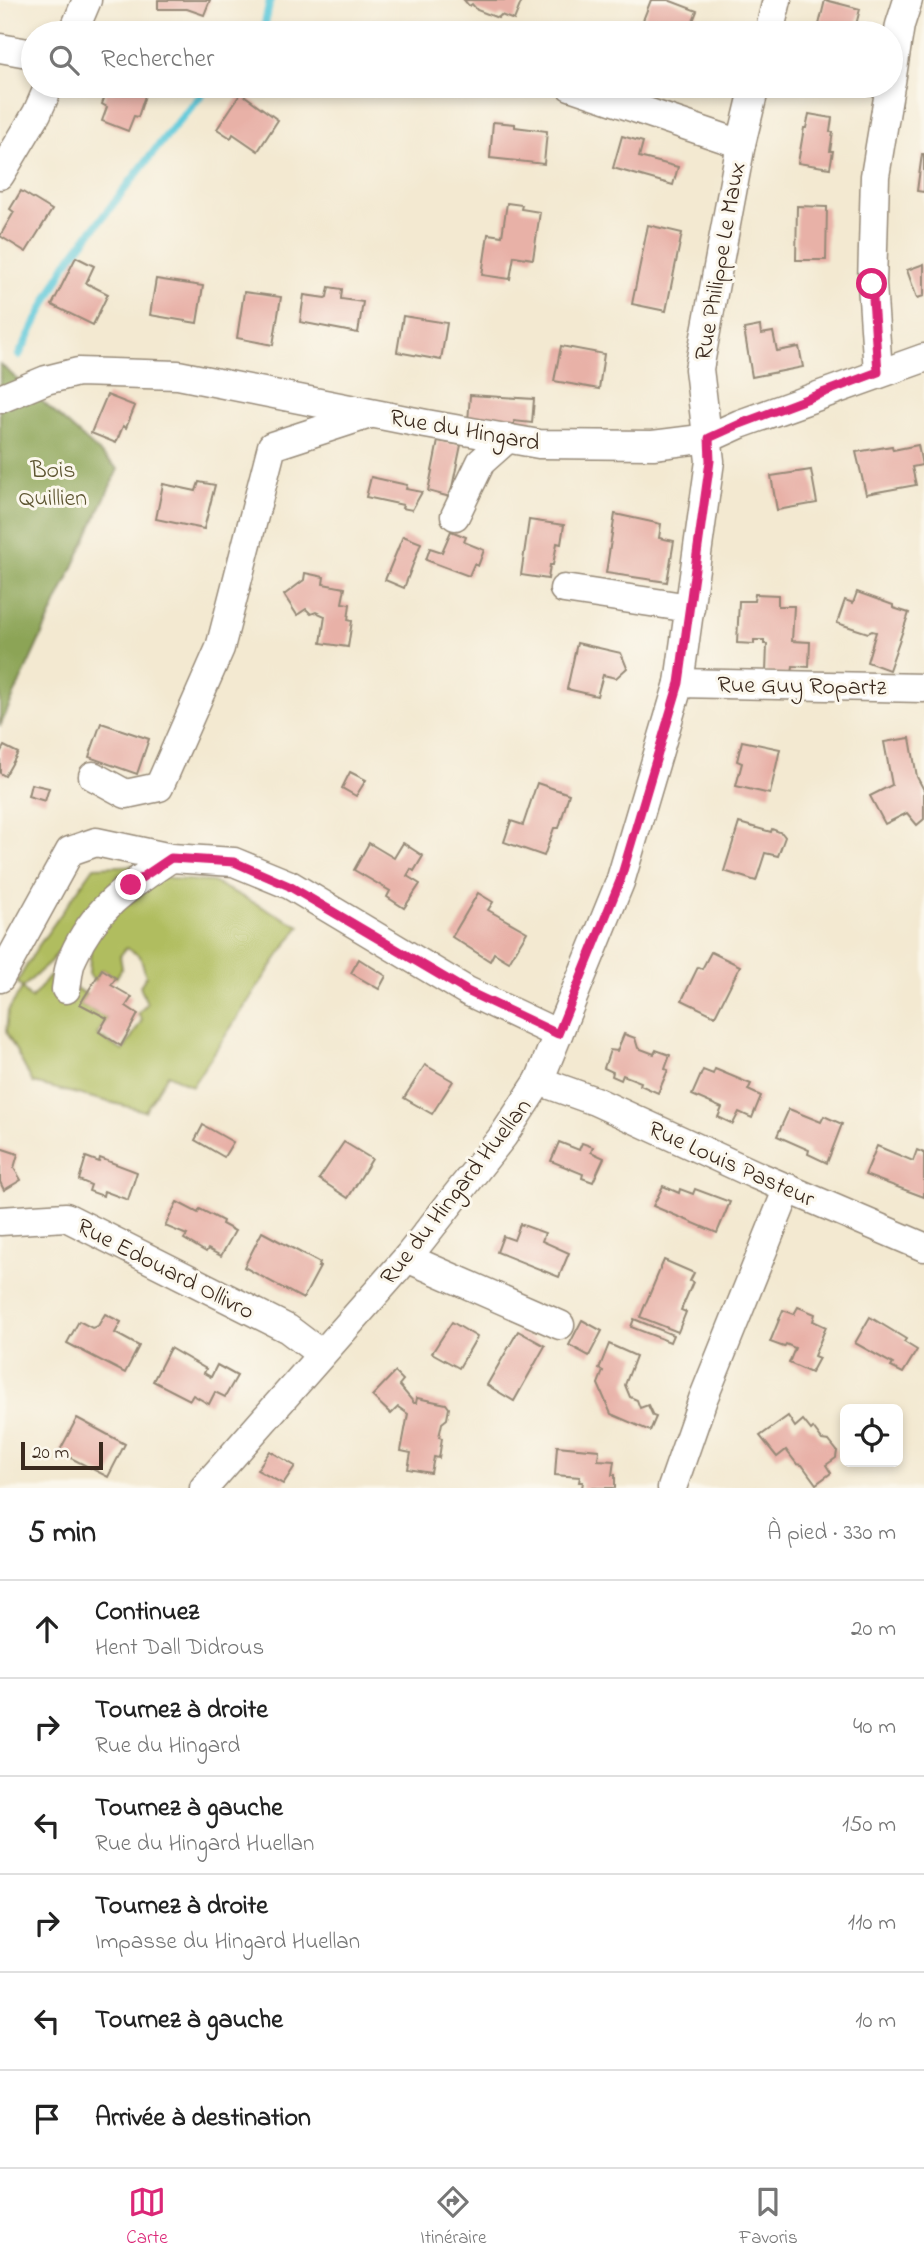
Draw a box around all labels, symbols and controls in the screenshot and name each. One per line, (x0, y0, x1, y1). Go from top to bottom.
search box (21, 21, 903, 98)
icon: search (45, 41, 83, 79)
text: Rechercher (101, 41, 214, 79)
street label: Rue Philippe Le Maux (687, 160, 756, 363)
route start (856, 268, 887, 299)
street label: Rue du Hingard (387, 401, 543, 462)
park label: Bois Quillien (19, 454, 87, 517)
street label: Rue Guy Ropartz (717, 669, 888, 707)
route end (115, 869, 146, 900)
street label: Rue du Hingard Huellan (373, 1092, 541, 1293)
street label: Rue Louis Pasteur (642, 1113, 820, 1218)
street label: Rue Edouard Ollivro (70, 1210, 260, 1330)
map controls (840, 1404, 903, 1467)
button: locate (840, 1404, 903, 1467)
scale bar (21, 1439, 103, 1471)
text: 20 m (32, 1440, 69, 1467)
text: 5 min (28, 1512, 96, 1556)
text: À pied · 330 m (767, 1517, 896, 1550)
text: Continuez (95, 1594, 199, 1632)
icon: ahead (28, 1610, 66, 1648)
text: 20 m (851, 1613, 896, 1646)
text: Hent Dall Didrous (95, 1632, 264, 1665)
text: Tournez à droite (95, 1692, 268, 1730)
icon: right (28, 1708, 66, 1746)
text: 40 m (853, 1711, 896, 1744)
text: Rue du Hingard (95, 1730, 240, 1763)
text: Tournez à gauche (95, 1790, 283, 1828)
icon: left (28, 1806, 66, 1844)
text: 150 m (842, 1809, 896, 1842)
text: Rue du Hingard Huellan (95, 1828, 314, 1861)
text: Tournez à droite (95, 1888, 268, 1926)
icon: right (28, 1904, 66, 1942)
text: 110 m (848, 1907, 896, 1940)
text: Impasse du Hingard Huellan (95, 1926, 360, 1959)
icon: left (28, 2002, 66, 2040)
text: Tournez à gauche (95, 2002, 283, 2040)
text: 10 m (855, 2005, 896, 2038)
icon: arrive (28, 2100, 66, 2138)
text: Arrivée à destination (95, 2100, 311, 2138)
tab: Carte (126, 2183, 168, 2252)
tab: Itinéraire (420, 2183, 486, 2252)
tab: Favoris (739, 2183, 798, 2252)

